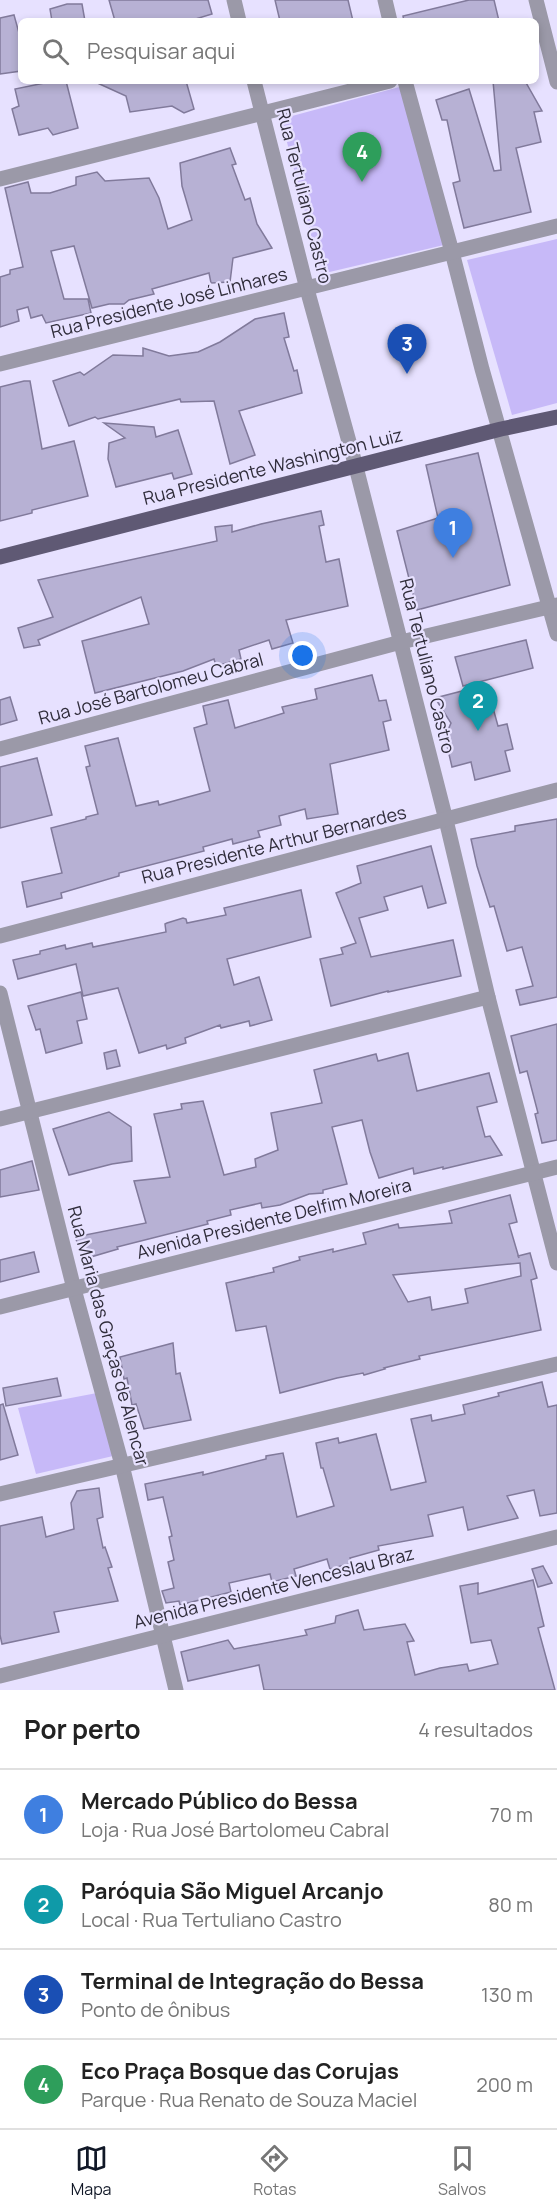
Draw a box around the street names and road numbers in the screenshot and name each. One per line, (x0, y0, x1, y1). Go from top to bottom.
street label: Rua Tertuliano Castro (272, 106, 338, 286)
street label: Rua Presidente José Linhares (48, 261, 290, 343)
street label: Rua Presidente Washington Luiz (140, 422, 405, 510)
street label: Rua Tertuliano Castro (395, 576, 461, 756)
street label: Rua José Bartolomeu Cabral (36, 646, 266, 730)
street label: Rua Presidente Arthur Bernardes (139, 800, 409, 889)
street label: Avenida Presidente Delfim Moreira (134, 1172, 414, 1264)
street label: Rua Maria das Graças de Alencar (63, 1203, 155, 1469)
street label: Avenida Presidente Venceslau Braz (131, 1541, 417, 1634)

